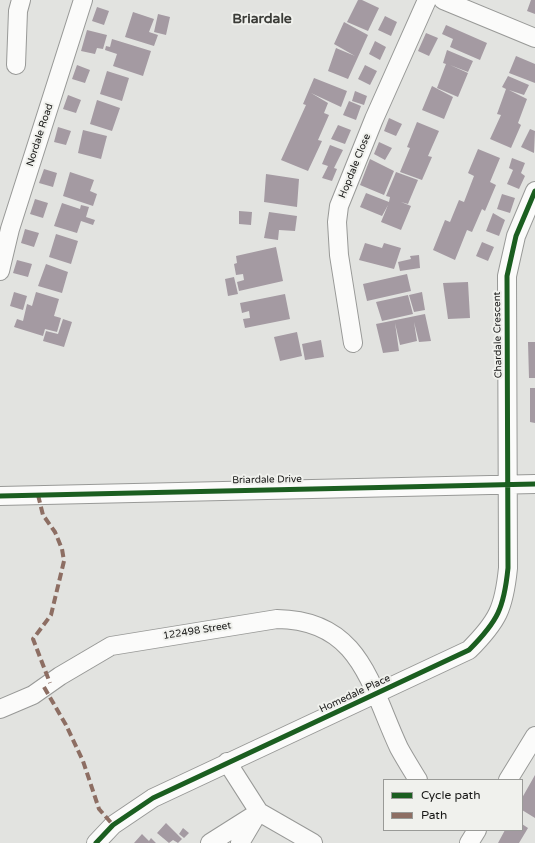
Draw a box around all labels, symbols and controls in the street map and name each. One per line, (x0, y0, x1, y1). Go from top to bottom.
district label: Briardale (232, 11, 292, 27)
street label: Nordale Road (24, 102, 56, 168)
street label: Hopdale Close (337, 132, 373, 200)
street label: Chardale Crescent (491, 292, 505, 378)
street label: Briardale Drive (232, 473, 302, 487)
street label: 122498 Street (162, 620, 232, 642)
street label: Homedale Place (318, 672, 392, 716)
legend (383, 779, 523, 831)
text: Cycle path (421, 788, 480, 802)
text: Path (421, 808, 447, 822)

